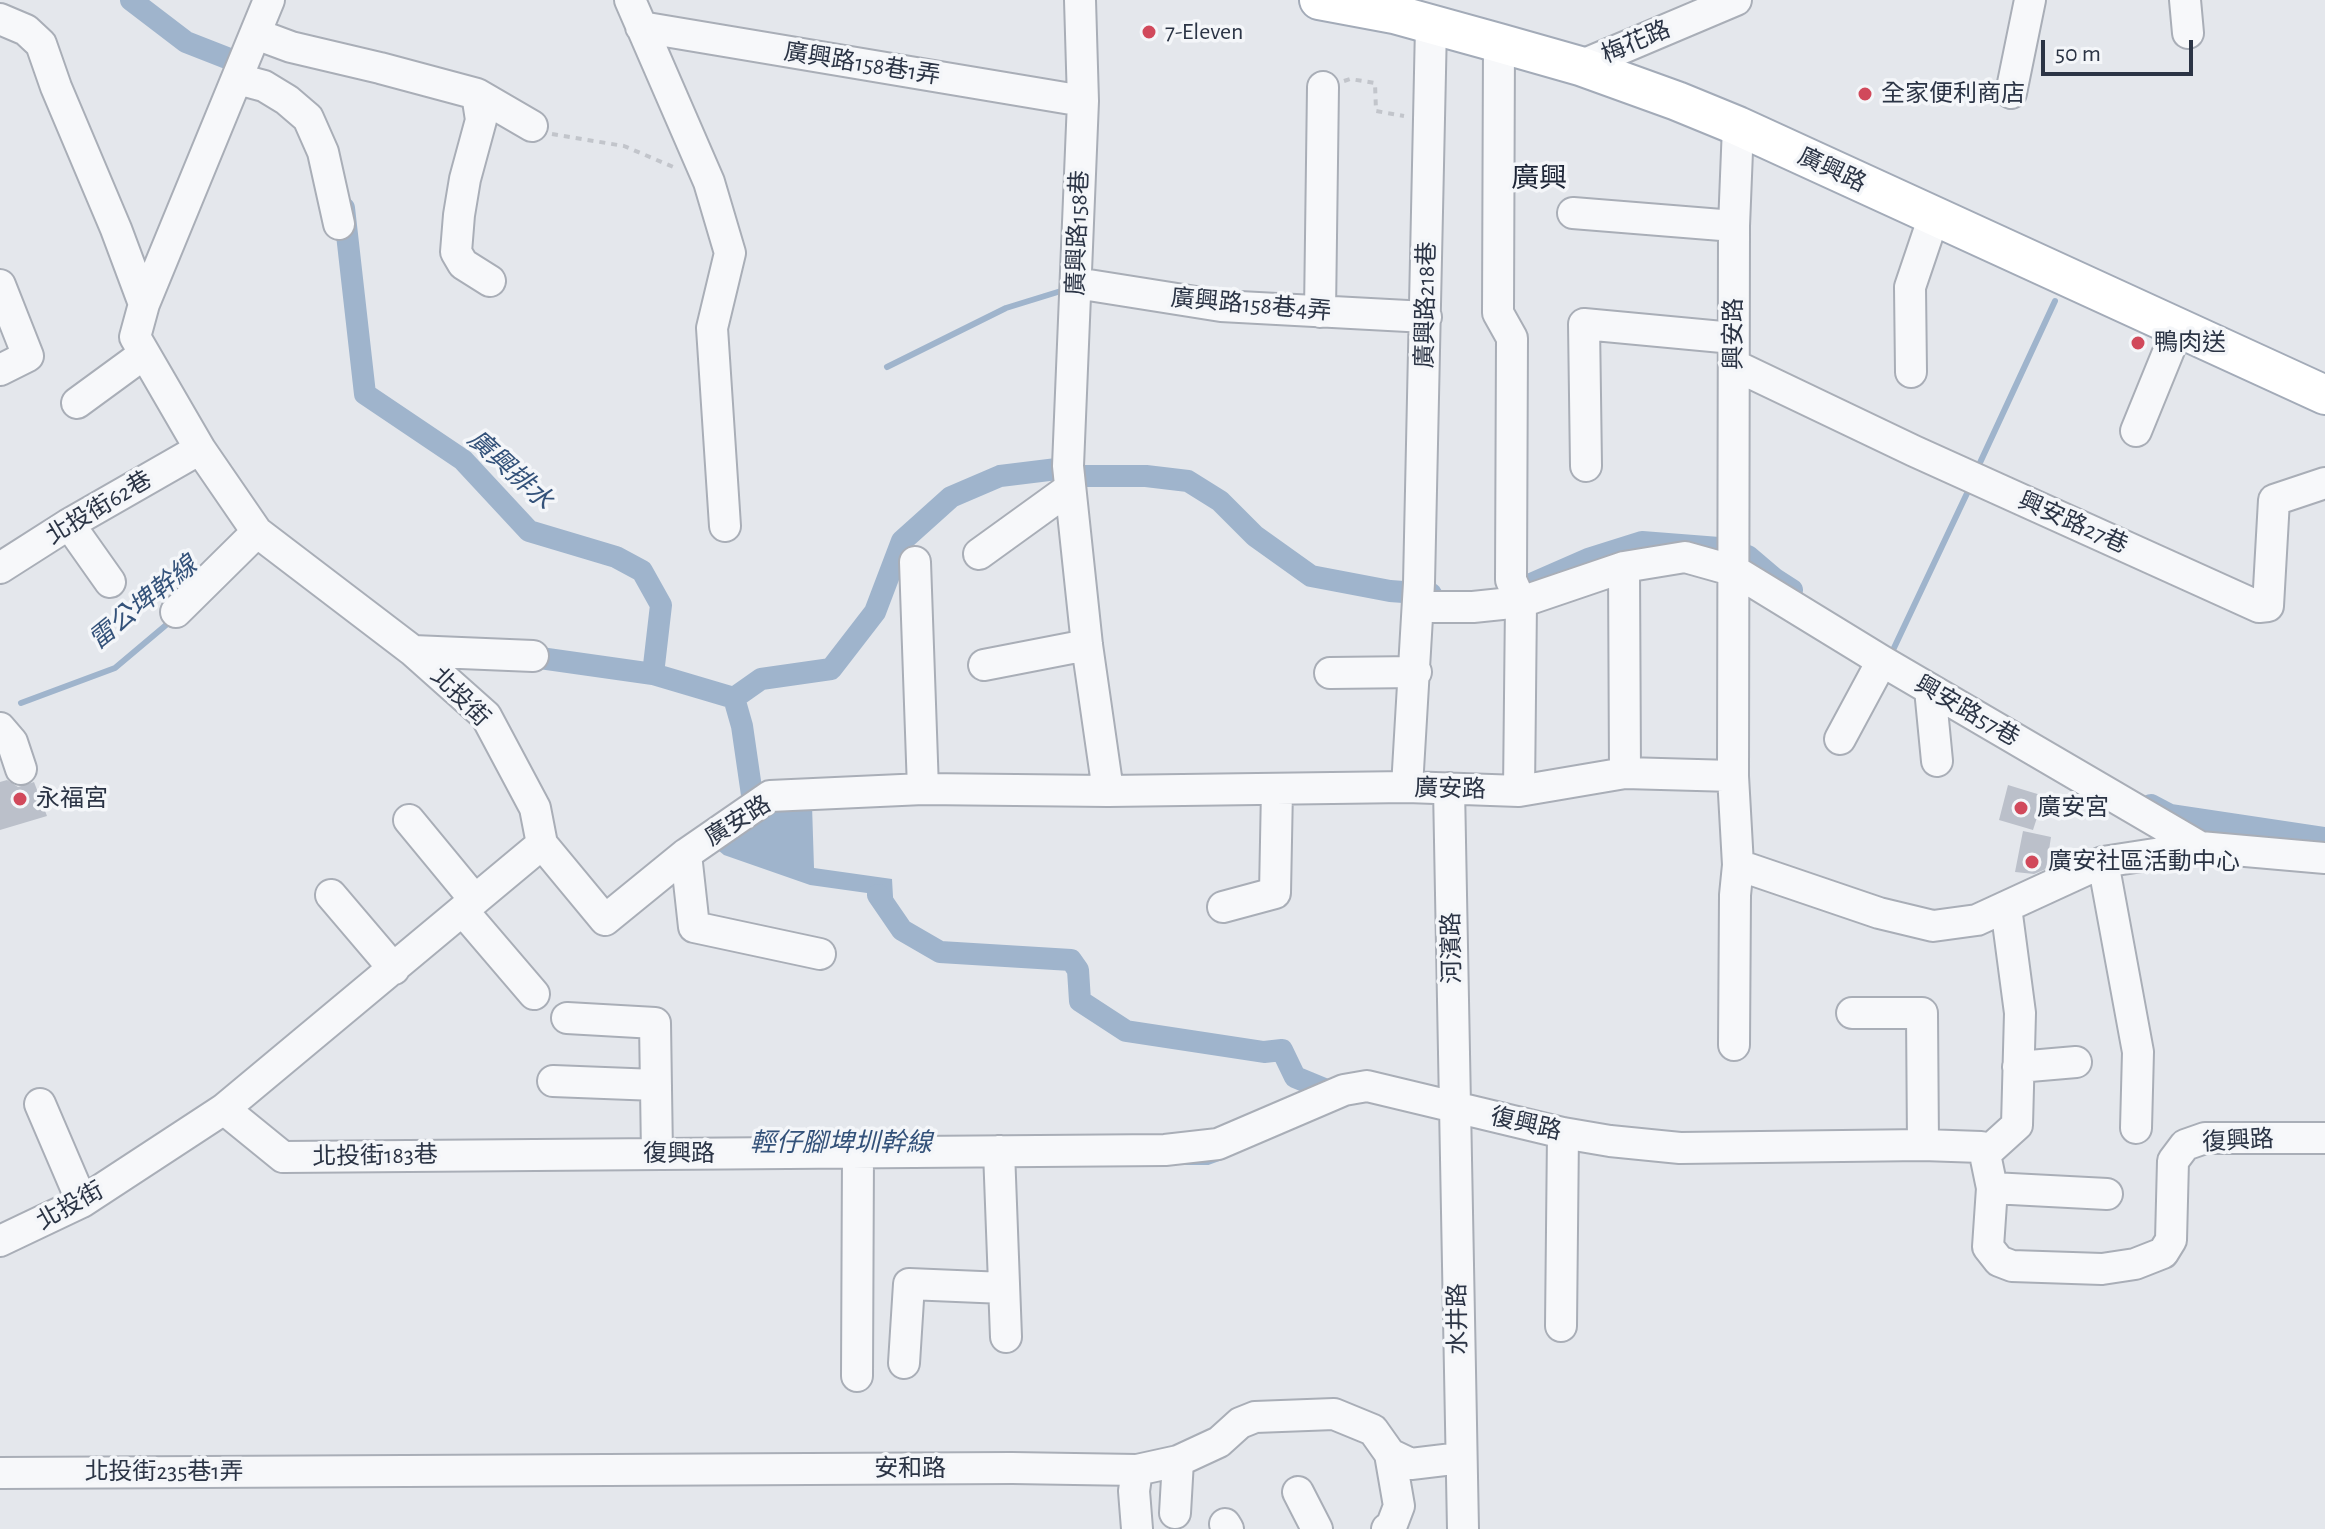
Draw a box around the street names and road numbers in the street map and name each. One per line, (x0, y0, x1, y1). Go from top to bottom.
street label: 梅花路 (1597, 15, 1675, 69)
street label: 廣興路158巷1弄 (782, 37, 942, 91)
street label: 廣興路 (1793, 142, 1871, 198)
street label: 廣興路158巷 (1061, 170, 1095, 296)
street label: 廣興路218巷 (1410, 241, 1442, 369)
street label: 廣興路158巷4弄 (1169, 284, 1333, 326)
street label: 興安路 (1720, 298, 1748, 370)
street label: 北投街62巷 (41, 465, 157, 551)
street label: 興安路27巷 (2014, 486, 2132, 560)
street label: 北投街 (424, 661, 496, 733)
street label: 興安路57巷 (1910, 670, 2024, 752)
street label: 廣安路 (1414, 774, 1486, 804)
street label: 廣安路 (700, 790, 776, 852)
street label: 河濱路 (1437, 912, 1467, 984)
street label: 復興路 (1488, 1102, 1564, 1146)
street label: 復興路 (2201, 1125, 2275, 1157)
street label: 復興路 (643, 1140, 715, 1168)
street label: 北投街183巷 (312, 1141, 438, 1171)
street label: 北投街 (32, 1176, 108, 1236)
street label: 水井路 (1443, 1283, 1473, 1355)
street label: 安和路 (874, 1455, 946, 1483)
street label: 北投街235巷1弄 (84, 1458, 244, 1486)

